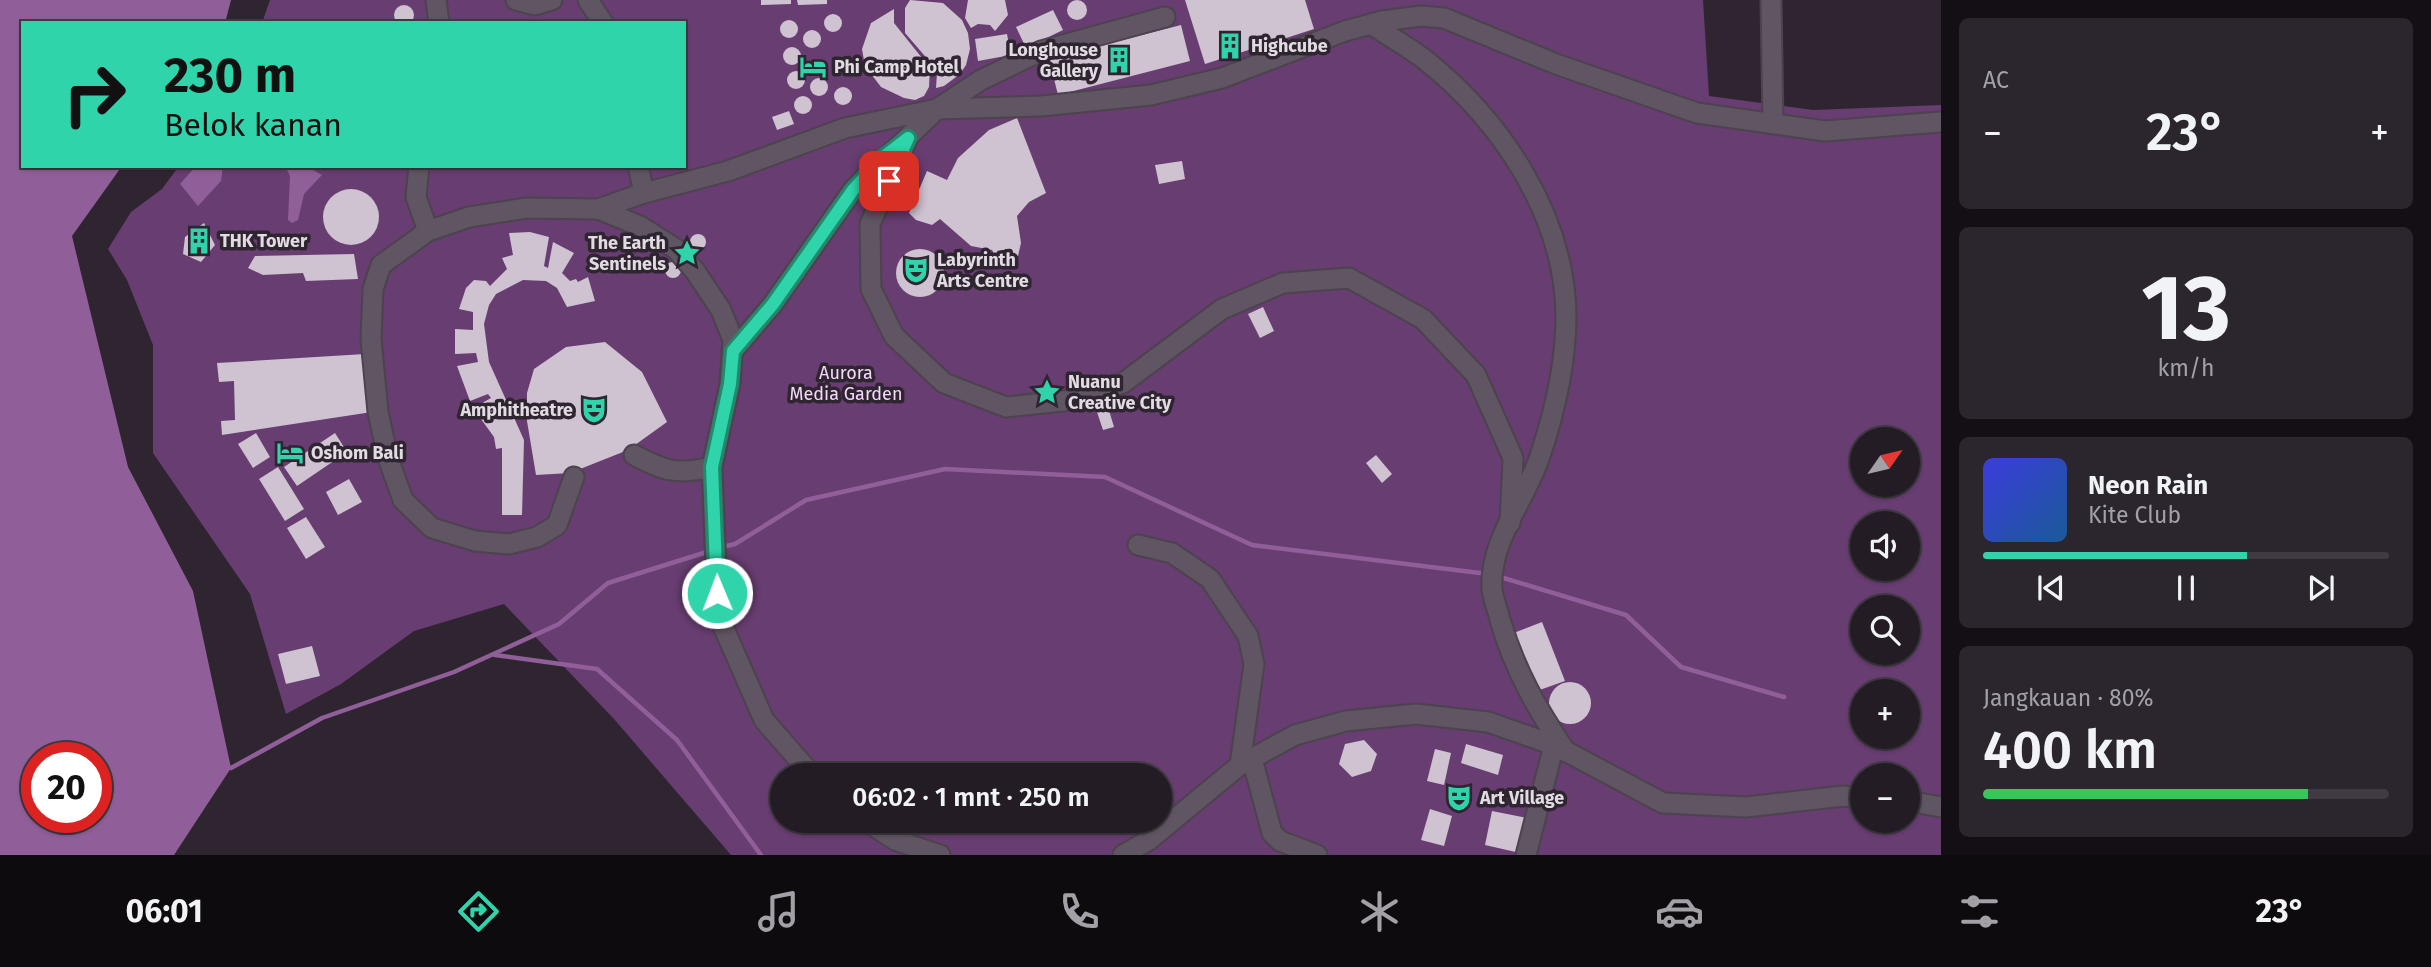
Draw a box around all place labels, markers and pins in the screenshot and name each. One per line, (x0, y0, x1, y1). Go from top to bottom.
building icon: Highcube (1215, 31, 1245, 61)
place label: Highcube (1251, 35, 1328, 57)
place label: Longhouse Gallery (1009, 39, 1099, 82)
building icon: Longhouse Gallery (1104, 45, 1134, 75)
hotel icon: Phi Camp Hotel (798, 52, 828, 82)
place label: Phi Camp Hotel (834, 56, 959, 78)
pin (859, 151, 919, 211)
building icon: THK Tower (184, 226, 214, 256)
place label: THK Tower (220, 230, 308, 252)
place label: The Earth Sentinels (588, 232, 666, 275)
place icon: The Earth Sentinels (672, 238, 702, 268)
place label: Labyrinth Arts Centre (936, 249, 1029, 292)
theatre icon: Labyrinth Arts Centre (901, 255, 931, 285)
place label: Nuanu Creative City (1068, 371, 1172, 414)
place icon: Nuanu Creative City (1032, 377, 1062, 407)
theatre icon: Amphitheatre (579, 395, 609, 425)
place label: Amphitheatre (459, 399, 573, 421)
hotel icon: Oshom Bali (275, 438, 305, 468)
place label: Oshom Bali (311, 442, 404, 464)
theatre icon: Art Village (1444, 783, 1474, 813)
place label: Art Village (1479, 787, 1564, 809)

